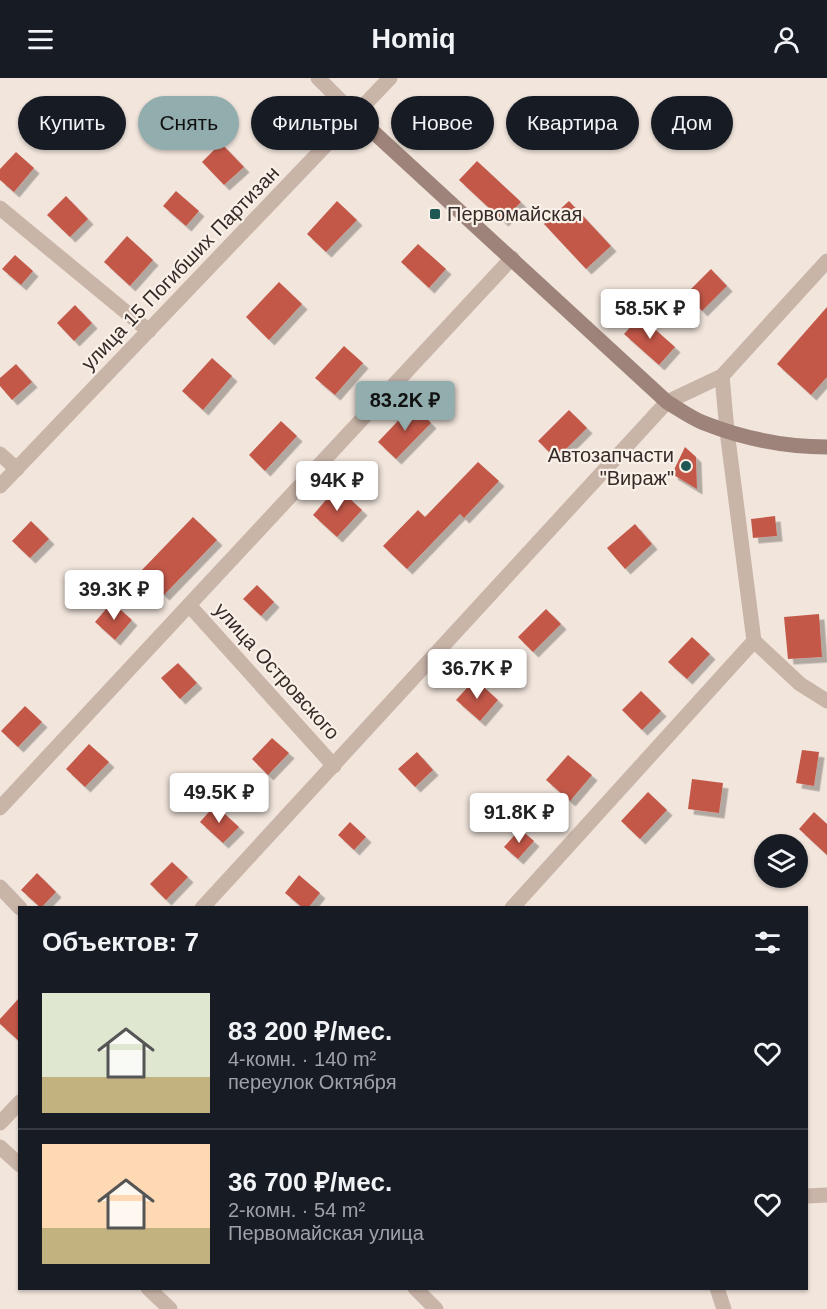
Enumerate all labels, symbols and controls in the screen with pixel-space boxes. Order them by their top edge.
icon: menu [24,23,57,56]
icon: person [770,23,803,56]
text: Homiq [372,24,456,54]
chip: Купить [18,96,126,150]
chip: Снять [138,96,239,150]
chip: Фильтры [251,96,379,150]
chip: Новое [391,96,494,150]
chip: Квартира [506,96,639,150]
chip: Дом [651,96,733,150]
street label: улица 15 Погибших Партизан [77,162,283,374]
place label: Первомайская [447,203,582,225]
marker: Первомайская [428,207,442,221]
pin: 58.5K ₽ [595,289,705,340]
text: 58.5K ₽ [615,297,685,319]
pin: 83.2K ₽ [350,381,460,432]
text: 83.2K ₽ [370,389,440,411]
place label: Автозапчасти "Вираж" [548,444,674,489]
marker: Автозапчасти "Вираж" [679,459,693,473]
pin: 94K ₽ [295,461,379,512]
text: 94K ₽ [310,469,364,491]
pin: 39.3K ₽ [59,570,169,621]
text: 39.3K ₽ [79,578,149,600]
street label: улица Островского [210,598,344,744]
pin: 36.7K ₽ [422,649,532,700]
text: 36.7K ₽ [442,657,512,679]
pin: 49.5K ₽ [164,773,274,824]
text: 49.5K ₽ [184,781,254,803]
pin: 91.8K ₽ [464,793,574,844]
text: 91.8K ₽ [484,801,554,823]
map controls [754,834,808,888]
button: layers [754,834,808,888]
icon: filters [751,926,784,959]
text: Объектов: 7 [42,927,199,957]
text: 83 200 ₽/мес. [228,1016,392,1046]
icon: home [90,1017,162,1089]
icon: heart [751,1037,784,1070]
text: 4-комн. · 140 m² [228,1048,376,1070]
text: переулок Октября [228,1071,397,1093]
text: 36 700 ₽/мес. [228,1167,392,1197]
icon: home [90,1168,162,1240]
icon: heart [751,1188,784,1221]
text: 2-комн. · 54 m² [228,1199,365,1221]
text: Первомайская улица [228,1222,424,1244]

